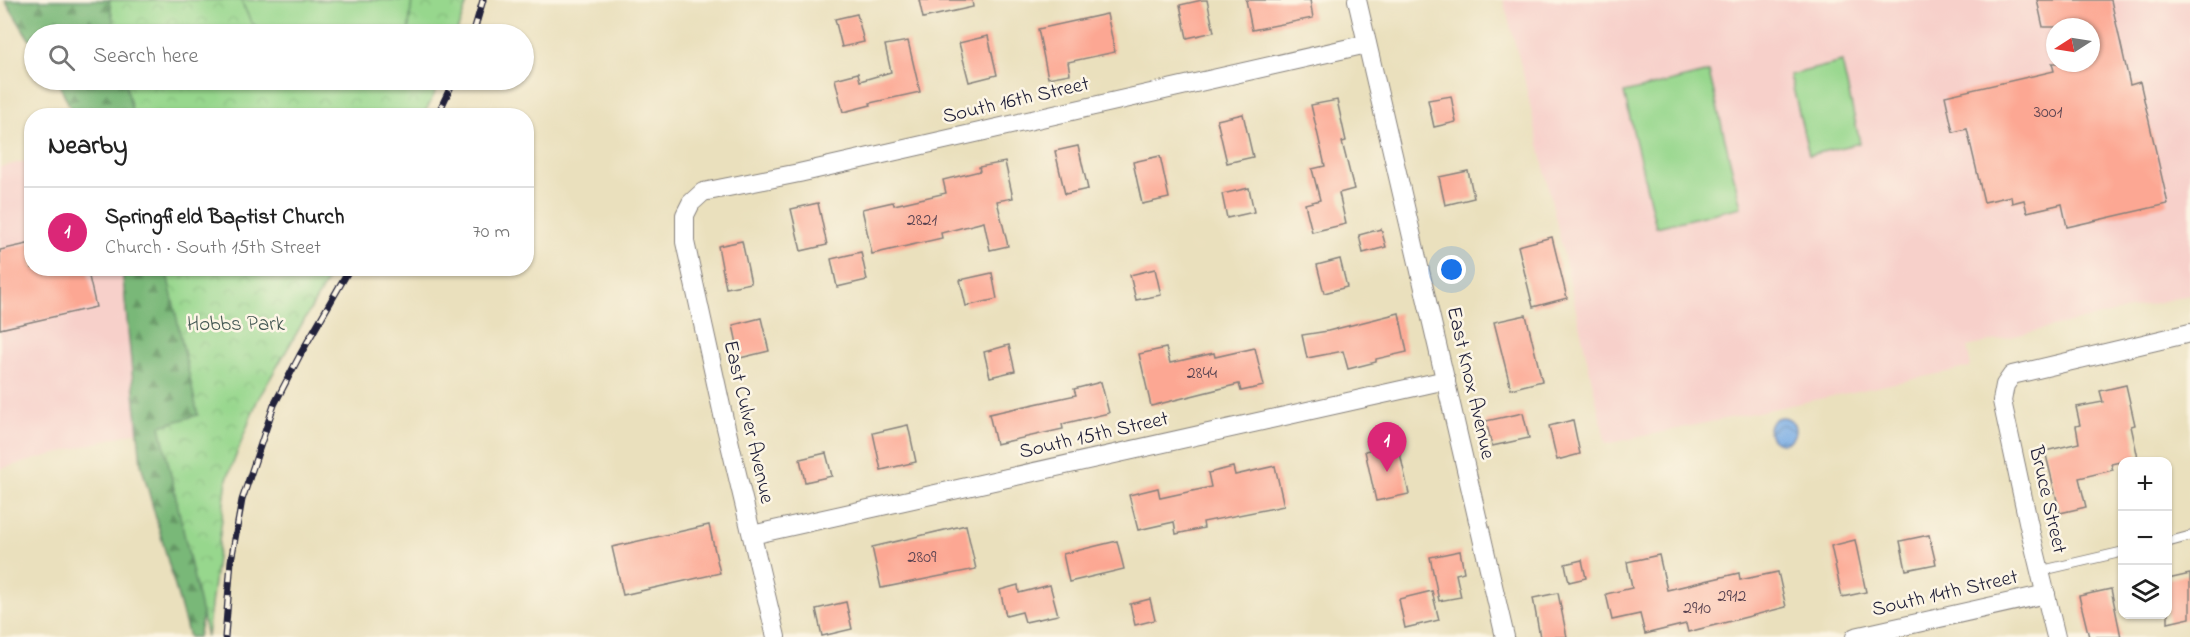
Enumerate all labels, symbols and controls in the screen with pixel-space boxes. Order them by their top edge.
north arrow [2046,18,2100,72]
search box [24,24,534,90]
icon: search [45,41,78,74]
text: Search here [93,41,198,73]
street label: South 16th Street [940,70,1092,132]
house number: 3001 [2034,100,2063,126]
text: Nearby [48,128,127,166]
text: Springfield Baptist Church [105,202,344,234]
house number: 2821 [907,208,937,234]
text: 1 [64,218,71,247]
text: 70 m [473,218,510,247]
text: Church · South 15th Street [105,234,321,263]
your location [1437,255,1466,284]
street label: East Knox Avenue [1438,304,1502,463]
park label: Hobbs Park [187,310,286,340]
street label: East Culver Avenue [715,337,782,507]
house number: 2844 [1187,361,1218,387]
street label: South 15th Street [1016,404,1172,468]
pin: 1 [1368,422,1406,472]
street label: Bruce Street [2020,442,2074,557]
map controls [2118,457,2172,619]
button: + [2118,457,2172,511]
button: − [2118,511,2172,565]
house number: 2809 [908,545,937,571]
street label: South 14th Street [1869,563,2021,625]
button: layers [2118,565,2172,619]
house number: 2912 [1717,584,1747,610]
house number: 2910 [1683,596,1711,622]

